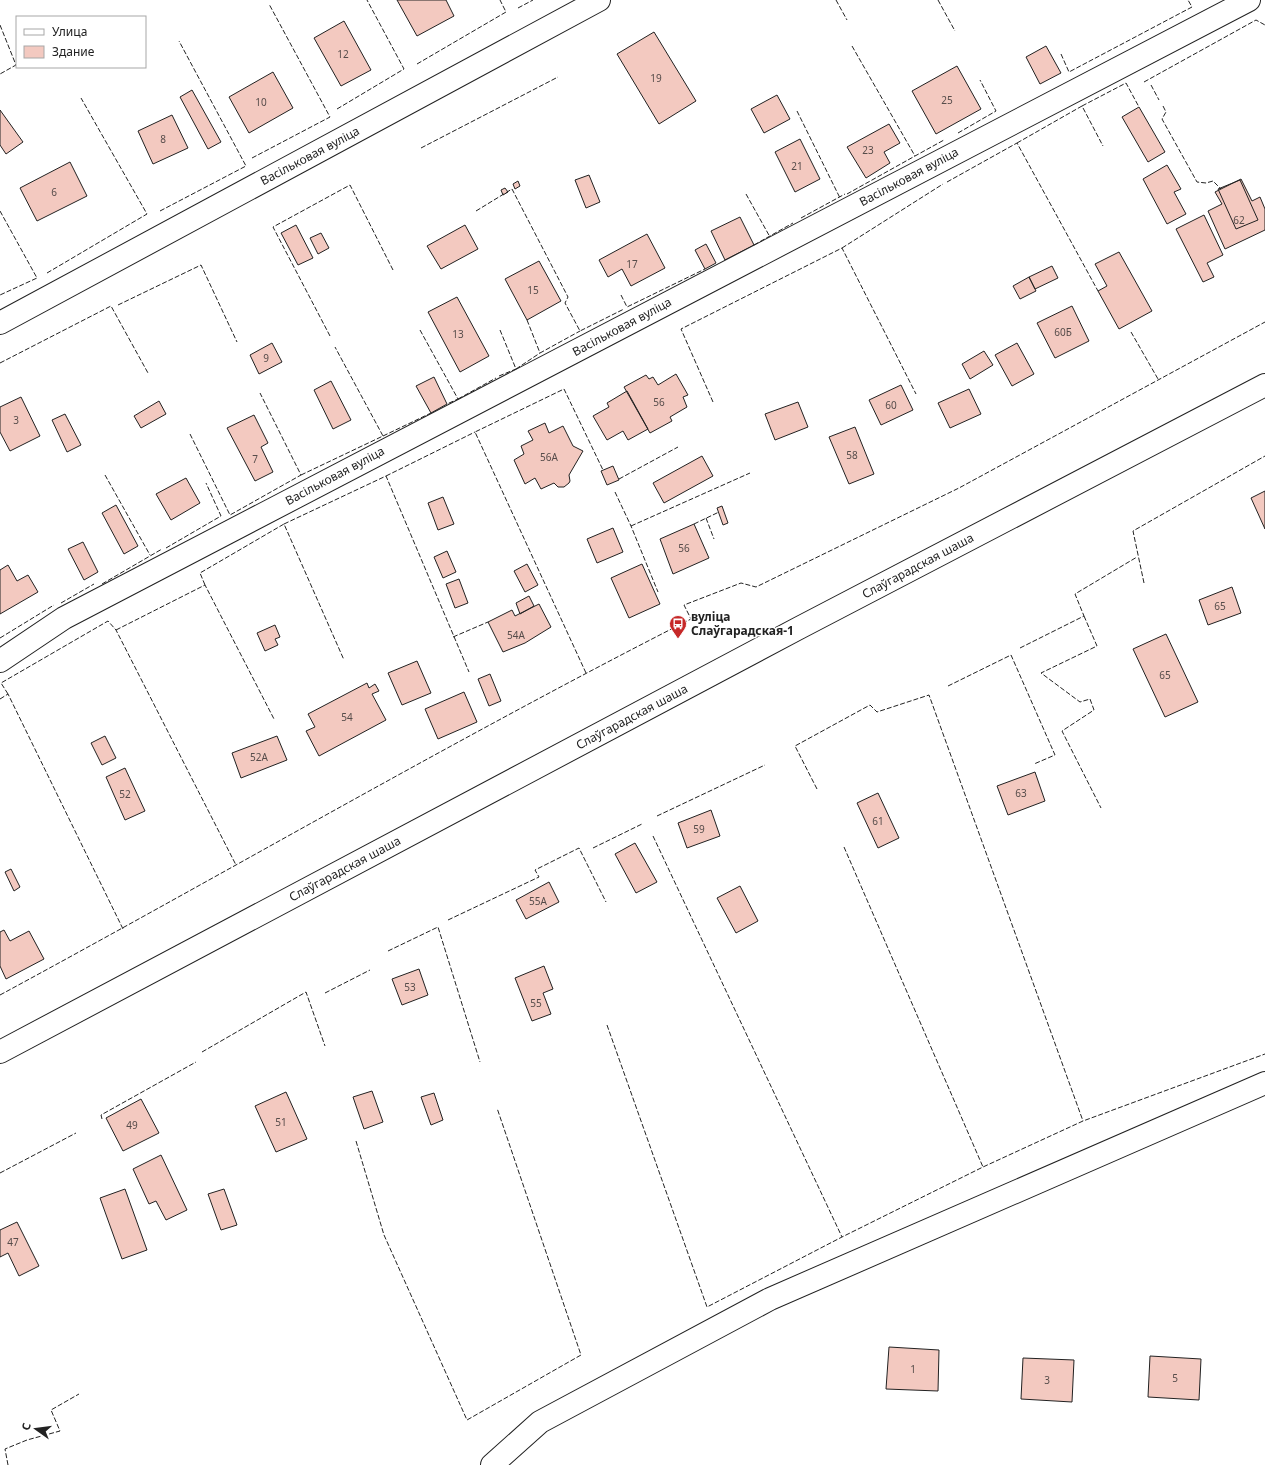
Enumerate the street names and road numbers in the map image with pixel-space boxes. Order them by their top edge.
street label: Васільковая вуліца [257,122,362,189]
street label: Васільковая вуліца [856,143,961,210]
street label: Васільковая вуліца [569,293,674,360]
street label: Васільковая вуліца [282,442,387,509]
street label: Слаўгарадская шаша [859,529,977,602]
street label: Слаўгарадская шаша [573,680,691,753]
street label: Слаўгарадская шаша [286,832,404,905]

